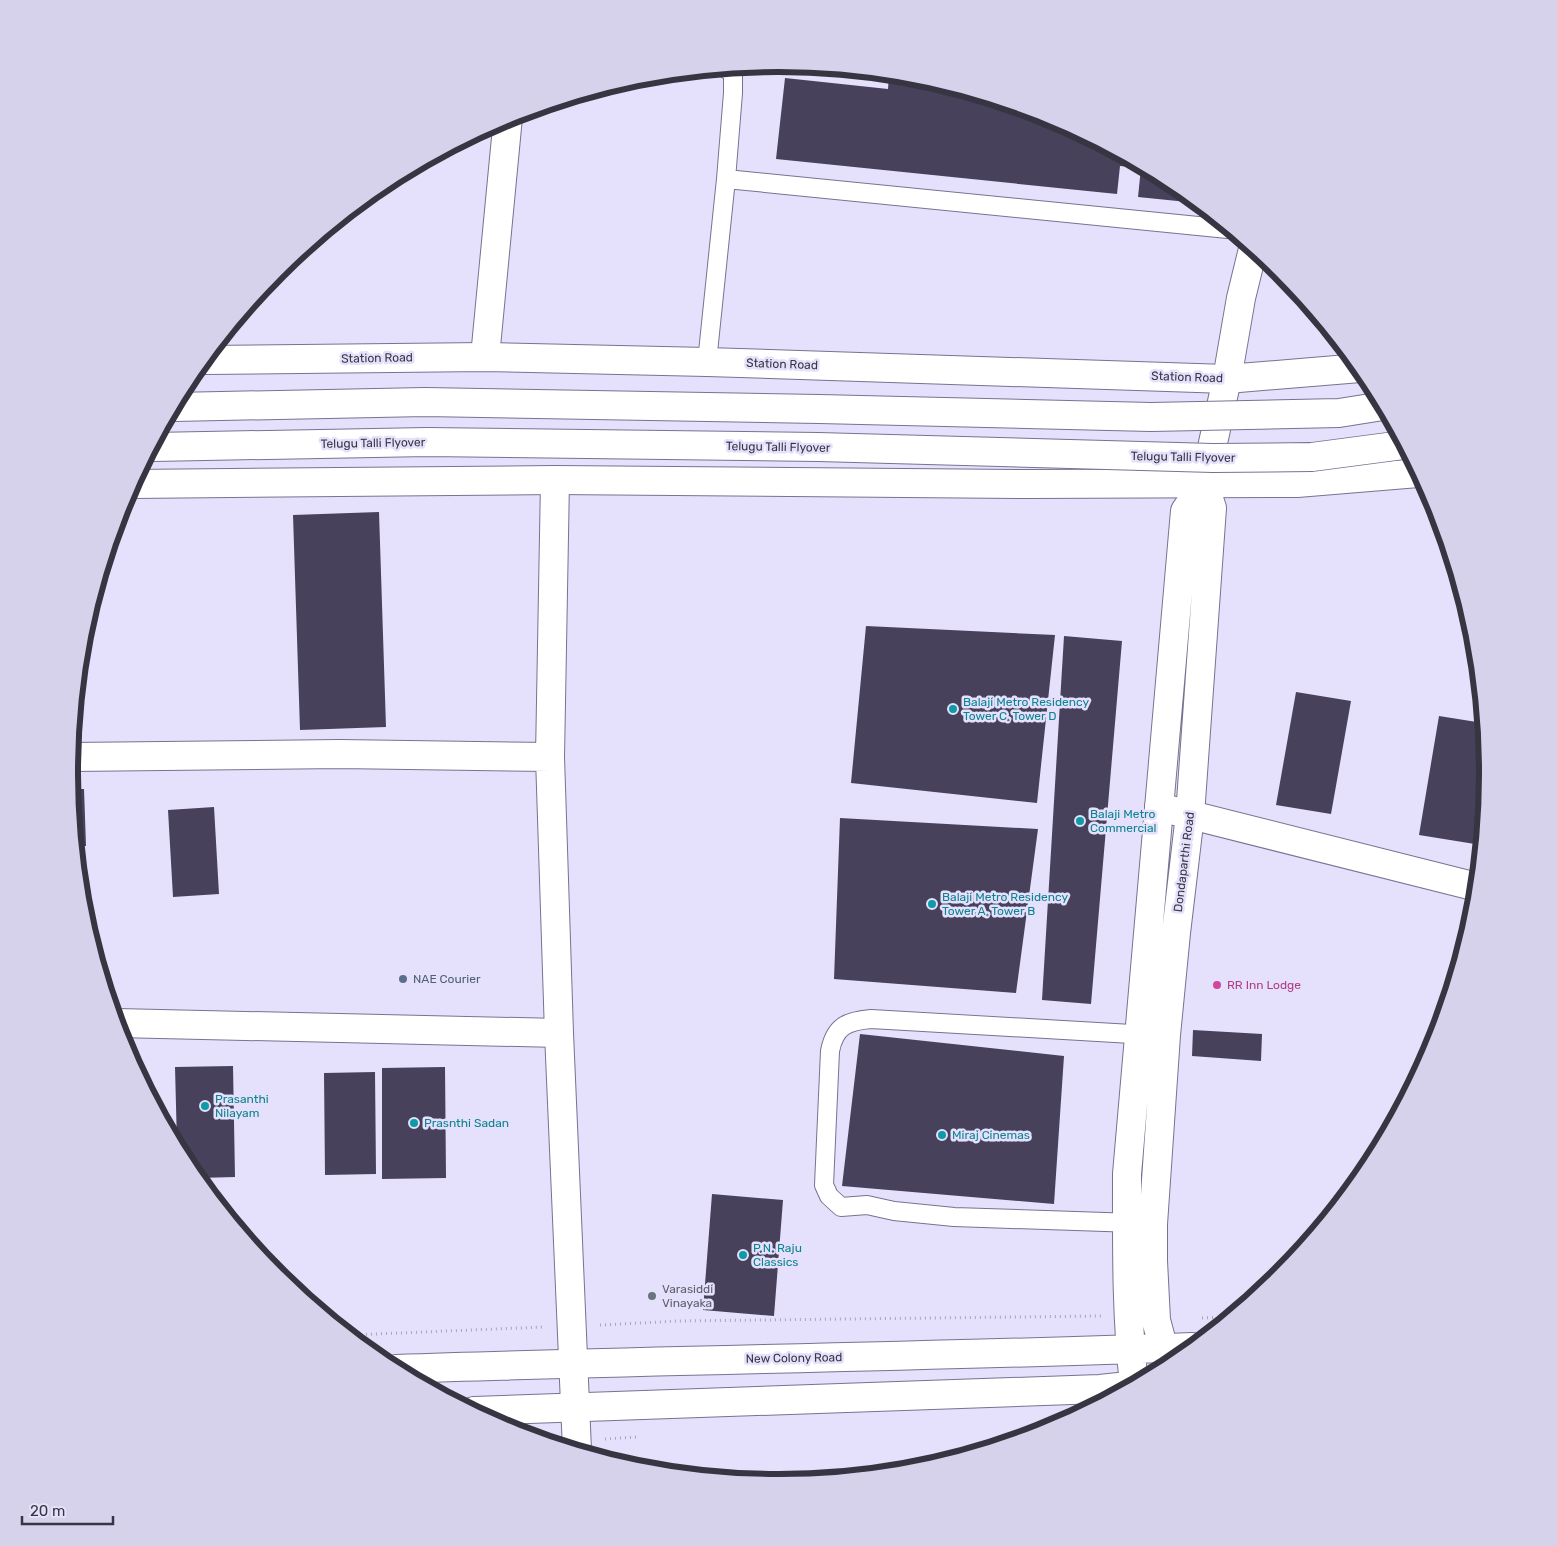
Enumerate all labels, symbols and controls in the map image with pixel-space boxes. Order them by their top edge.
street label: Station Road [341,350,413,366]
street label: Station Road [746,356,818,372]
street label: Station Road [1151,369,1223,385]
street label: Telugu Talli Flyover [321,435,426,451]
street label: Telugu Talli Flyover [726,439,831,455]
street label: Telugu Talli Flyover [1131,449,1236,465]
place label: Balaji Metro Residency Tower C, Tower D [963,695,1089,723]
marker: Balaji Metro Residency Tower C, Tower D [947,703,959,715]
place label: Balaji Metro Commercial [1090,807,1157,835]
street label: Dondaparthi Road [1171,811,1197,913]
marker: Balaji Metro Commercial [1074,815,1086,827]
place label: Balaji Metro Residency Tower A, Tower B [942,890,1068,918]
marker: Balaji Metro Residency Tower A, Tower B [926,898,938,910]
place label: NAE Courier [413,972,481,986]
marker: NAE Courier [397,973,409,985]
place label: RR Inn Lodge [1227,978,1301,992]
marker: RR Inn Lodge [1211,979,1223,991]
place label: Prasanthi Nilayam [215,1092,269,1120]
marker: Prasanthi Nilayam [199,1100,211,1112]
place label: Prasnthi Sadan [424,1116,509,1130]
marker: Prasnthi Sadan [408,1117,420,1129]
place label: Miraj Cinemas [952,1128,1030,1142]
marker: Miraj Cinemas [936,1129,948,1141]
place label: P.N. Raju Classics [753,1241,802,1269]
marker: P.N. Raju Classics [737,1249,749,1261]
place label: Varasiddi Vinayaka [662,1282,713,1310]
marker: Varasiddi Vinayaka [646,1290,658,1302]
street label: New Colony Road [746,1350,842,1366]
scale bar [22,1494,114,1526]
text: 20 m [30,1502,65,1520]

